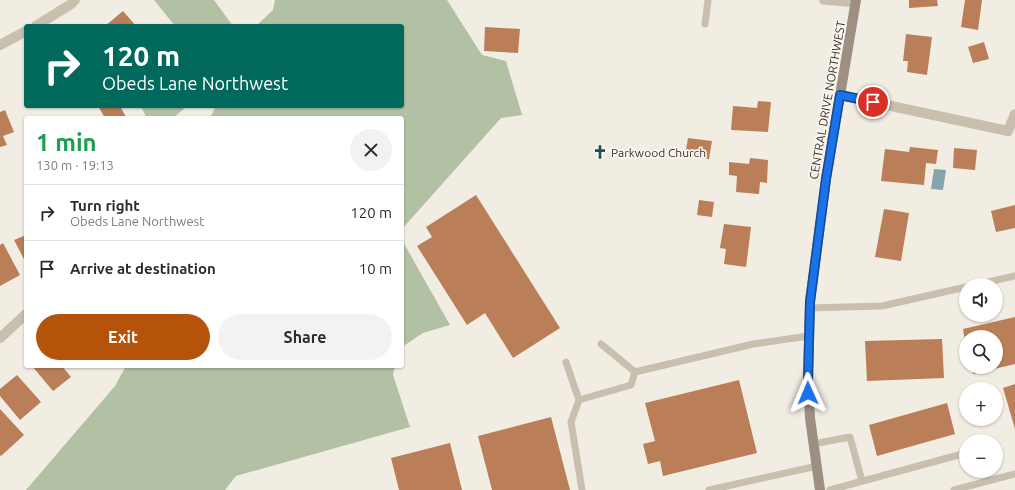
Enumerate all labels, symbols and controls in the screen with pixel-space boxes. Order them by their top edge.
street label: CENTRAL DRIVE NORTHWEST [807,19,847,180]
icon: right [36,40,88,92]
text: 120 m [102,40,180,71]
text: Obeds Lane Northwest [102,73,288,93]
pin [856,85,890,119]
icon: arrive [862,91,884,113]
text: 1 min [36,129,97,156]
button: close [350,129,392,171]
church icon: Parkwood Church [592,144,608,160]
place label: Parkwood Church [611,146,706,159]
text: 130 m · 19:13 [36,158,114,172]
text: Turn right [70,197,140,214]
icon: right [36,202,58,224]
text: 120 m [350,204,392,221]
text: Obeds Lane Northwest [70,214,204,228]
icon: arrive [36,258,58,280]
text: Arrive at destination [70,260,216,277]
text: 10 m [359,260,392,277]
map controls [959,278,1003,478]
button: sound [959,278,1003,322]
button: Exit [36,314,210,360]
button: Share [218,314,392,360]
button: search [959,330,1003,374]
position arrow [787,372,829,414]
button: + [959,382,1003,426]
button: − [959,434,1003,478]

